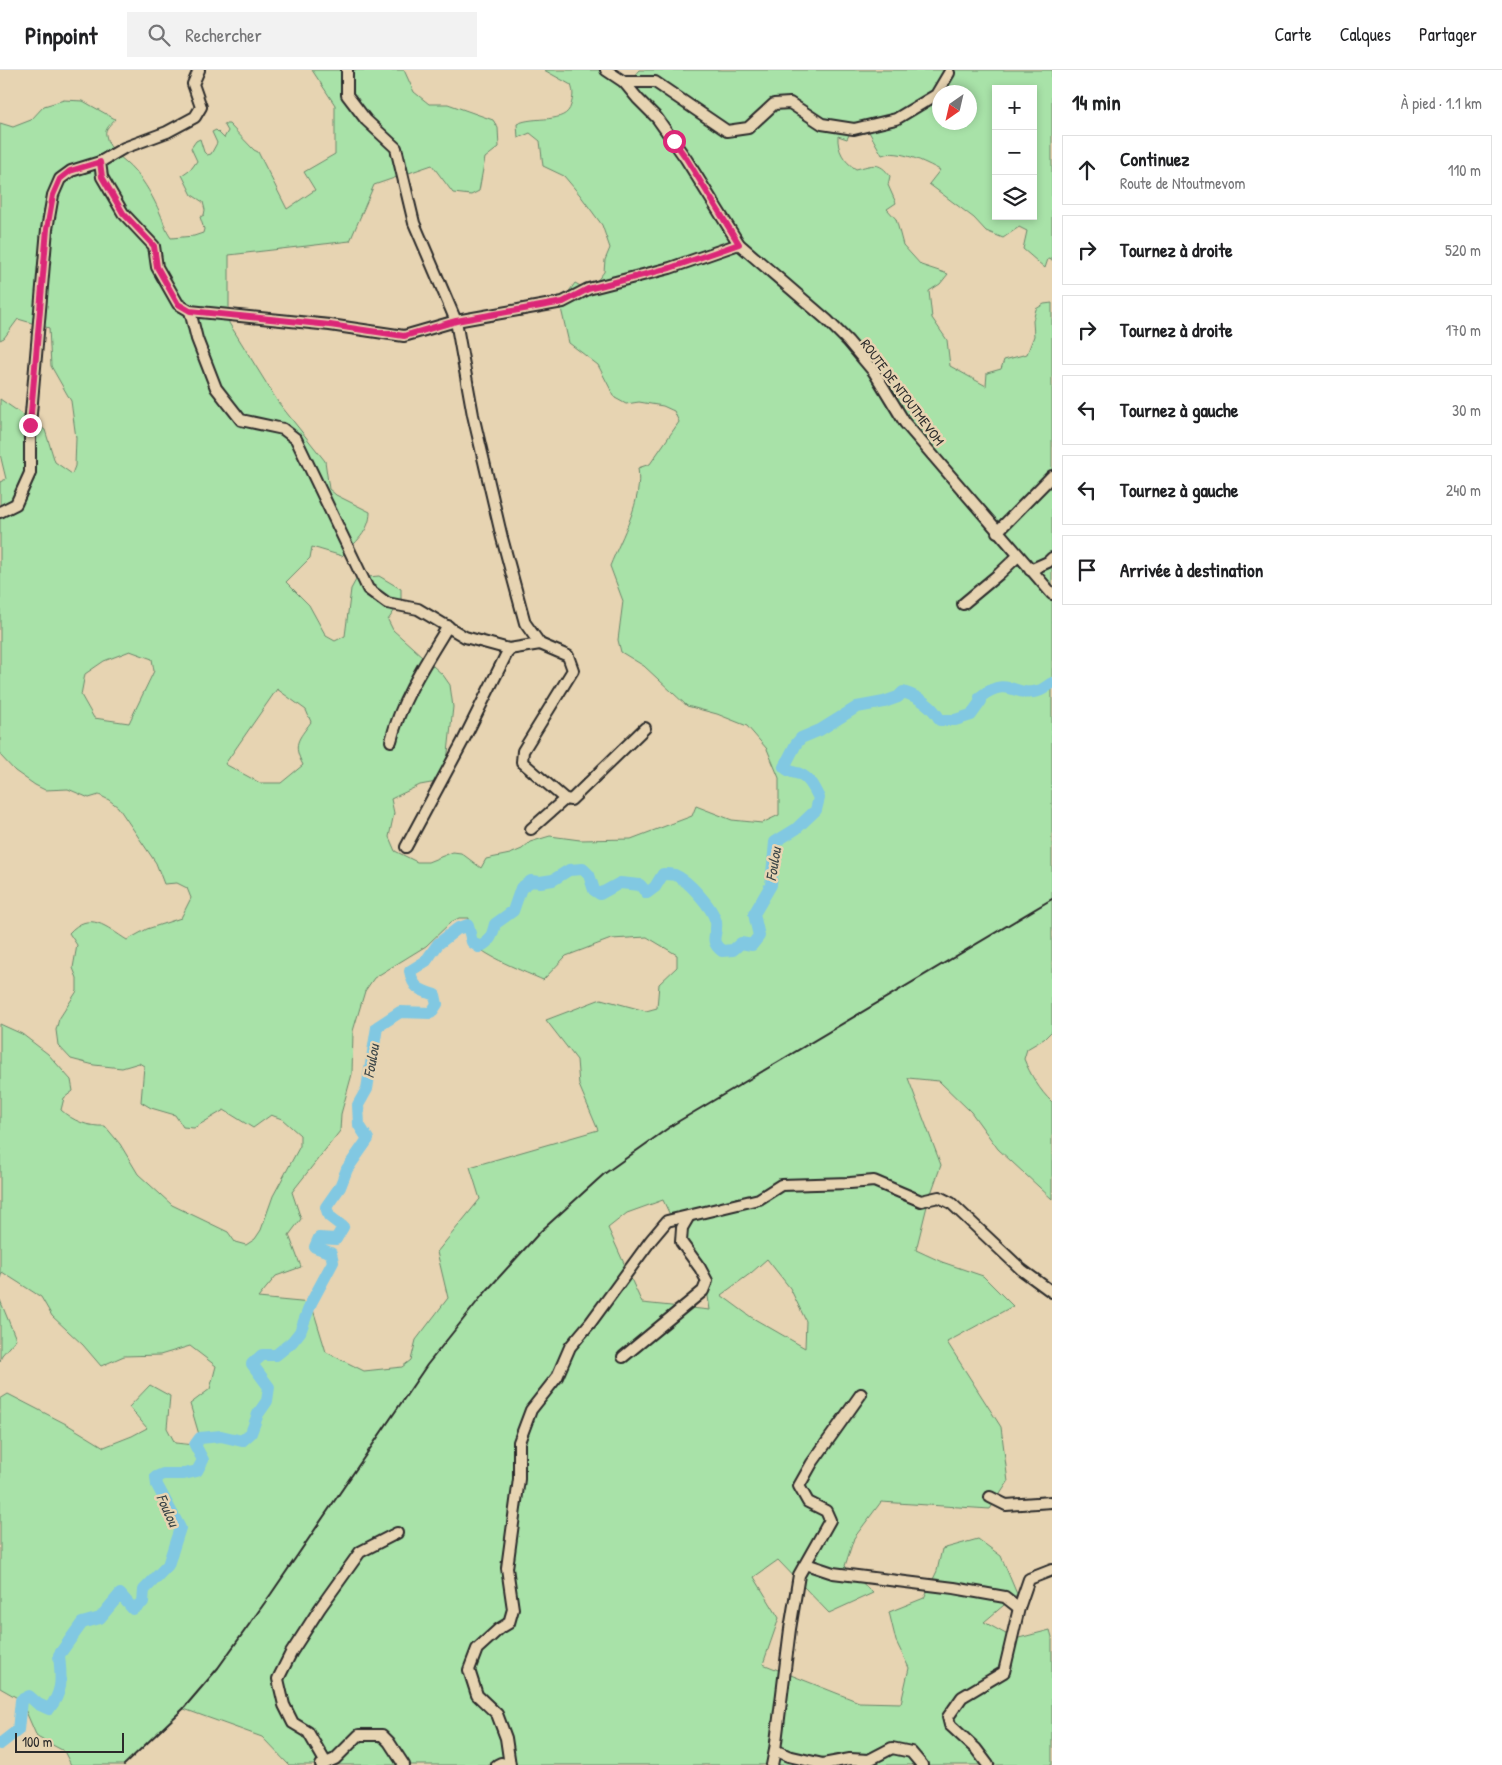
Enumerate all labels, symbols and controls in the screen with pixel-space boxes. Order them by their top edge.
search box [127,12,477,57]
text: Pinpoint [25,19,97,51]
icon: search [145,21,173,49]
text: Rechercher [185,22,262,48]
text: Carte [1274,22,1312,47]
text: Calques [1340,22,1391,47]
text: Partager [1419,22,1477,47]
north arrow [932,85,977,130]
map controls [992,85,1037,220]
button: + [992,85,1037,130]
text: 14 min [1072,88,1121,117]
text: À pied · 1.1 km [1401,92,1482,114]
route start [663,130,686,153]
button: − [992,130,1037,175]
text: Continuez [1120,146,1189,172]
icon: ahead [1073,156,1101,184]
text: 110 m [1448,159,1481,181]
text: Route de Ntoutmevom [1120,172,1245,194]
button: layers [992,175,1037,220]
icon: right [1073,236,1101,264]
text: Tournez à droite [1120,237,1233,263]
text: 520 m [1445,239,1481,261]
icon: right [1073,316,1101,344]
text: Tournez à droite [1120,317,1233,343]
text: 170 m [1446,319,1481,341]
street label: ROUTE DE NTOUTMEVOM [857,335,949,449]
icon: left [1073,396,1101,424]
text: Tournez à gauche [1120,397,1238,423]
text: 30 m [1452,399,1481,421]
route end [19,414,42,437]
icon: left [1073,476,1101,504]
text: Tournez à gauche [1120,477,1238,503]
text: 240 m [1446,479,1481,501]
icon: arrive [1073,556,1101,584]
text: Arrivée à destination [1120,557,1263,583]
water label: Foulou [760,845,786,882]
water label: Foulou [358,1042,384,1079]
water label: Foulou [151,1490,185,1531]
scale bar [15,1730,124,1753]
text: 100 m [22,1732,52,1751]

